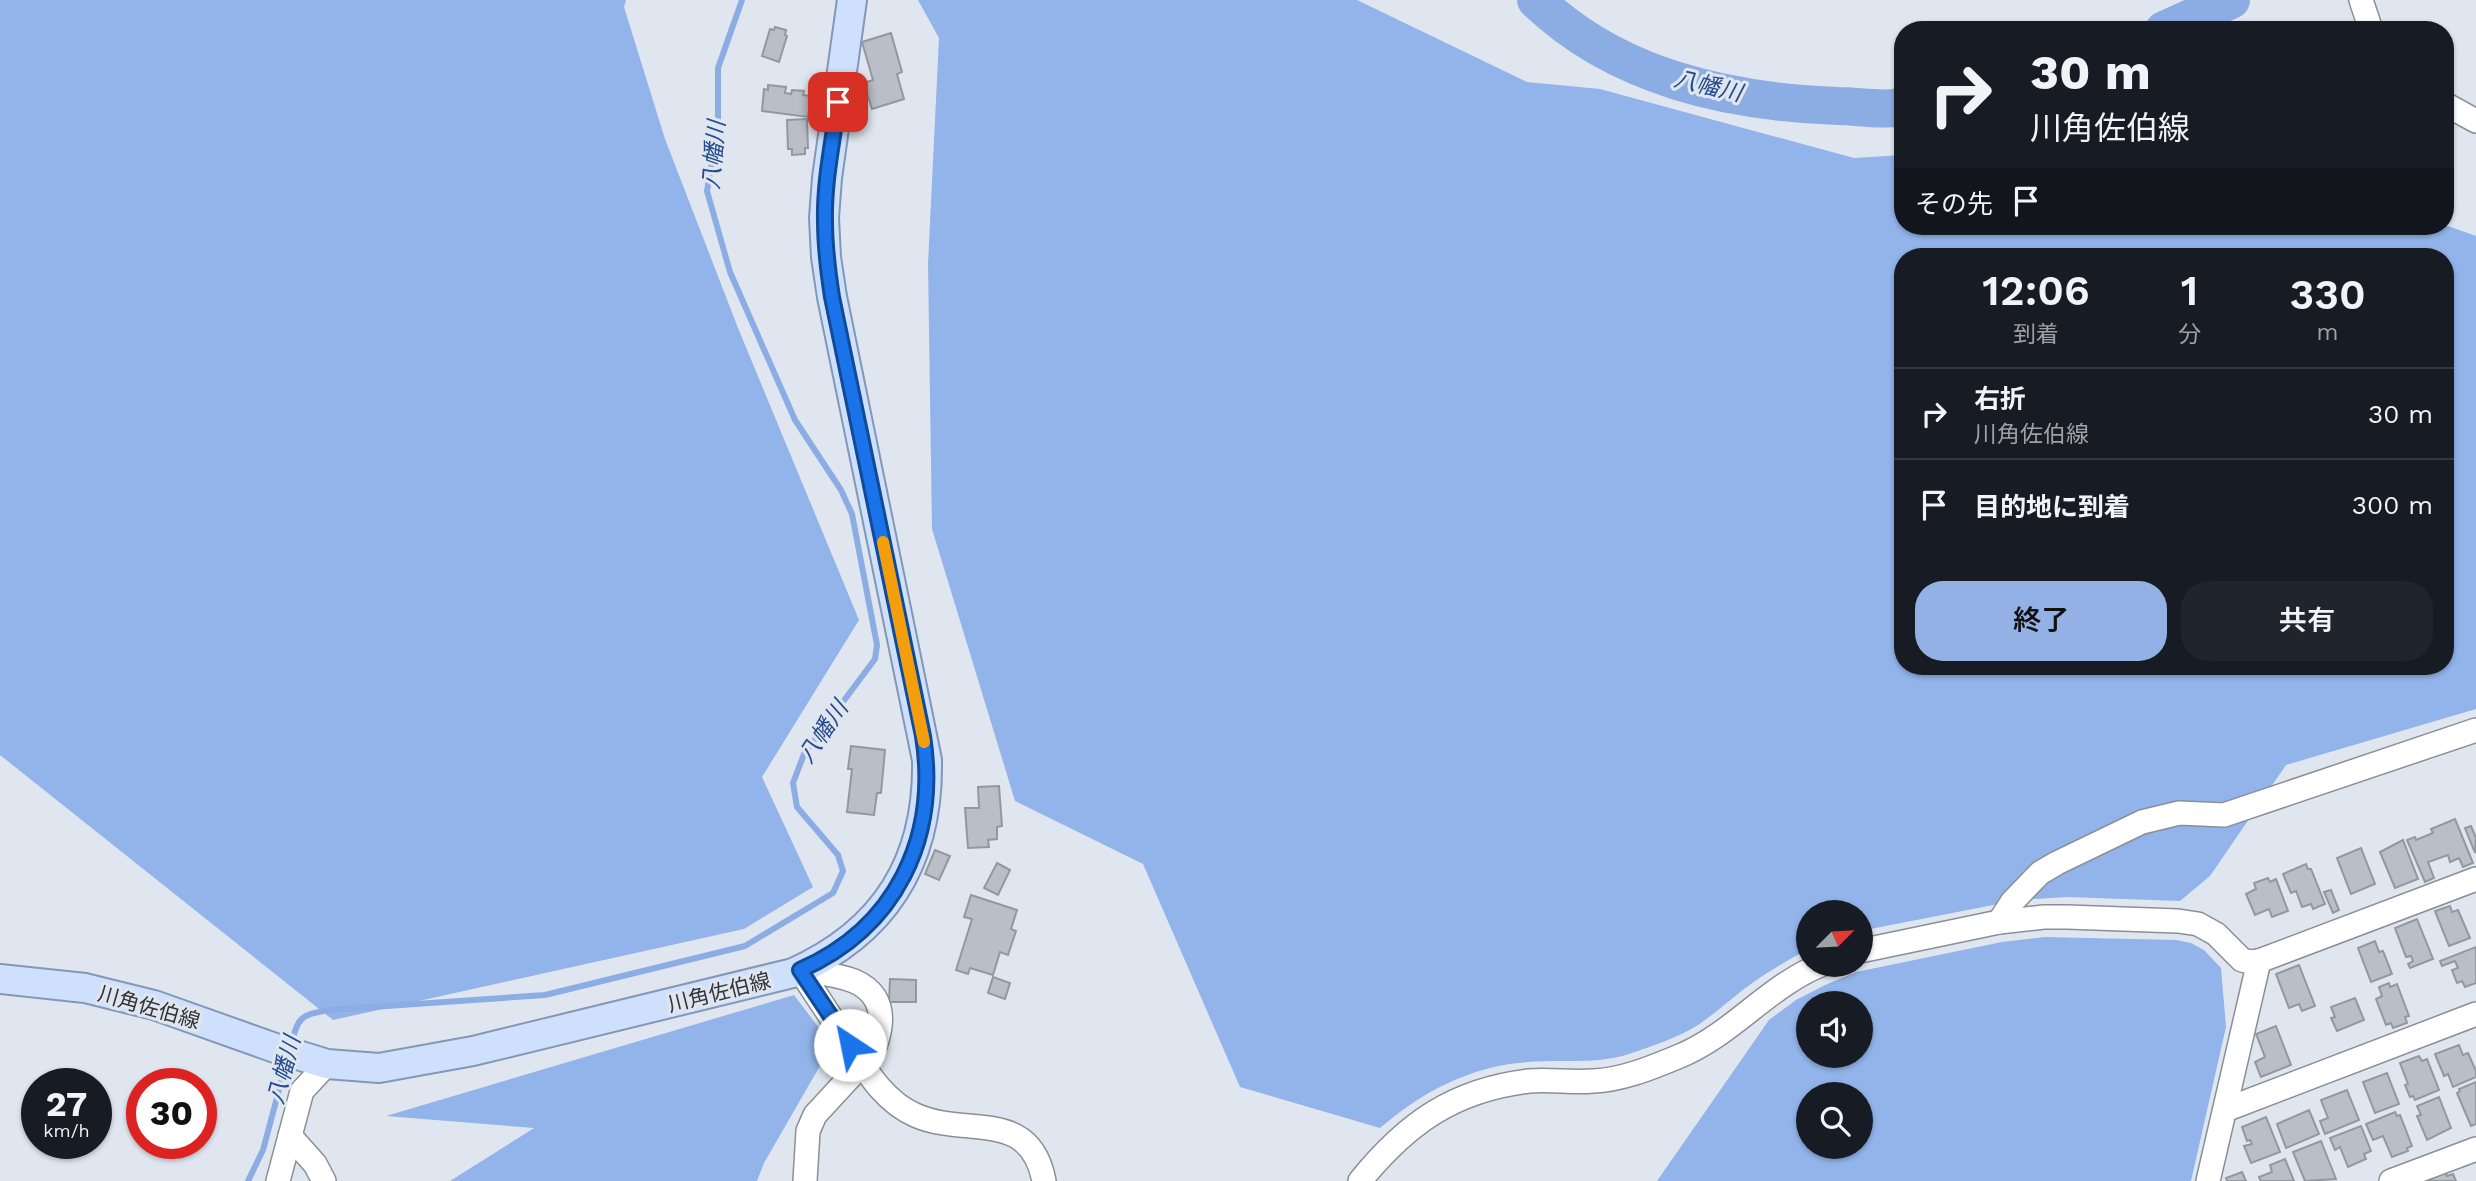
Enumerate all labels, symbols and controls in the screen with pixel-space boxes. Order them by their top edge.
text: 30 m [2030,43,2151,101]
icon: right [1915,49,2006,140]
water label: 八幡川 [1671,65,1748,108]
pin [808,72,868,132]
icon: arrive [819,83,857,121]
text: 川角佐伯線 [2030,109,2190,147]
water label: 八幡川 [698,116,731,191]
icon: arrive [2007,182,2045,220]
text: その先 [1915,189,1993,219]
text: 12:06 [1982,266,2090,315]
text: 1 [2181,266,2198,315]
text: 330 [2289,270,2366,319]
text: m [2317,319,2339,346]
text: 到着 [2013,321,2059,348]
text: 分 [2178,321,2201,348]
text: 右折 [1974,384,2026,414]
icon: right [1915,395,1953,433]
text: 30 m [2368,399,2433,429]
text: 川角佐伯線 [1974,421,2089,448]
icon: arrive [1915,486,1953,524]
text: 300 m [2352,490,2433,520]
text: 目的地に到着 [1974,492,2130,522]
button: 終了 [1915,581,2167,661]
button: 共有 [2181,581,2433,661]
water label: 八幡川 [793,693,855,768]
north arrow [1796,900,1872,976]
map controls [1796,900,1873,1159]
street label: 川角佐伯線 [665,967,773,1017]
street label: 川角佐伯線 [95,981,203,1033]
button: sound [1796,991,1873,1068]
position arrow [813,1008,887,1082]
water label: 八幡川 [262,1030,307,1107]
speed limit sign: 30 [126,1068,217,1159]
button: search [1796,1082,1873,1159]
text: 27 [46,1083,87,1125]
text: km/h [43,1120,90,1141]

